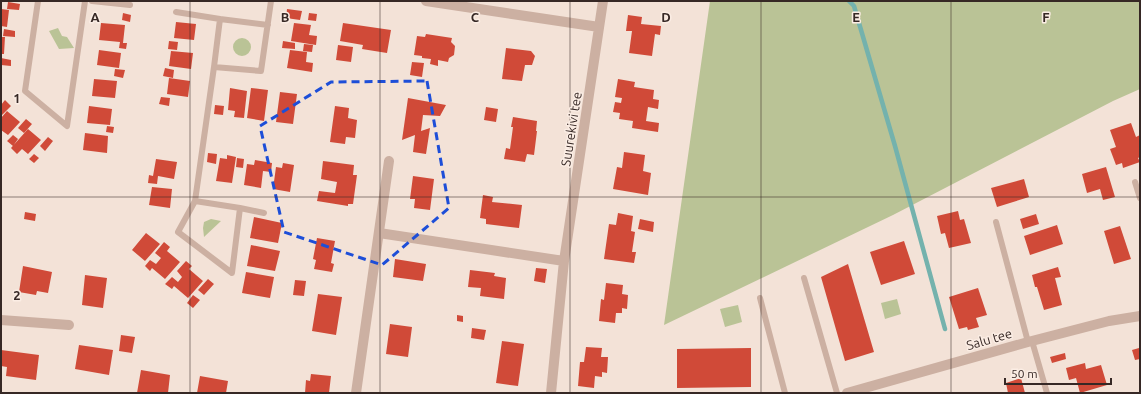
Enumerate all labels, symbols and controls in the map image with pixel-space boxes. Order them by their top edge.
text: A [90,10,100,24]
text: B [281,10,290,24]
text: C [471,10,480,24]
text: D [661,10,671,24]
text: E [852,10,860,24]
text: F [1042,10,1050,24]
text: 1 [13,91,21,105]
street label: Suurekivi tee [558,91,584,167]
text: 2 [13,288,21,302]
street label: Salu tee [965,326,1013,352]
scale bar [1005,360,1111,386]
text: 50 m [1011,367,1038,380]

